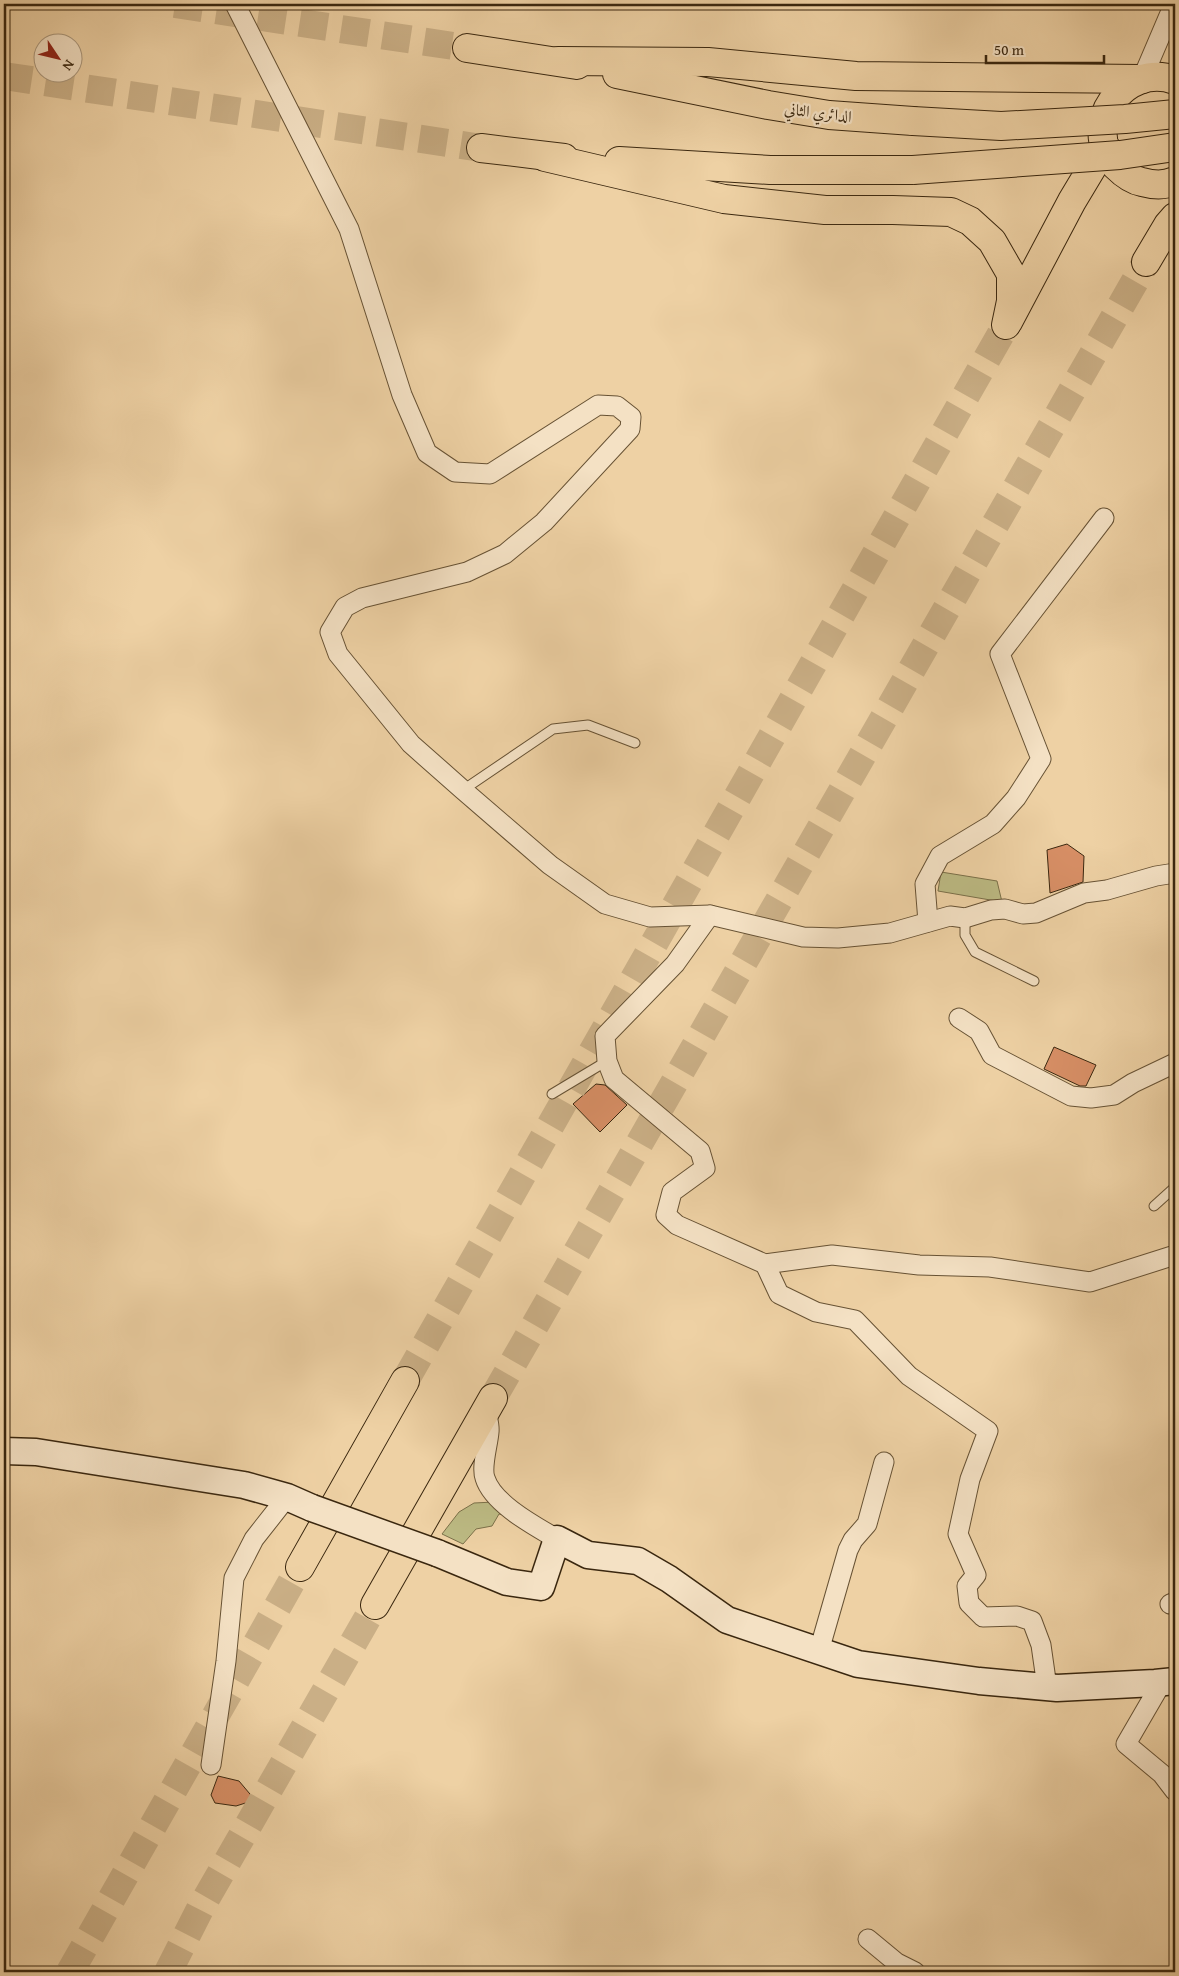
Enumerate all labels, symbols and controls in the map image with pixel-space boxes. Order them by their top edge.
north arrow [32,32,82,82]
scale bar [986,32,1104,64]
text: 50 m [994,39,1025,60]
text: N [57,56,80,76]
street label: الدائري الثاني [783,96,853,129]

